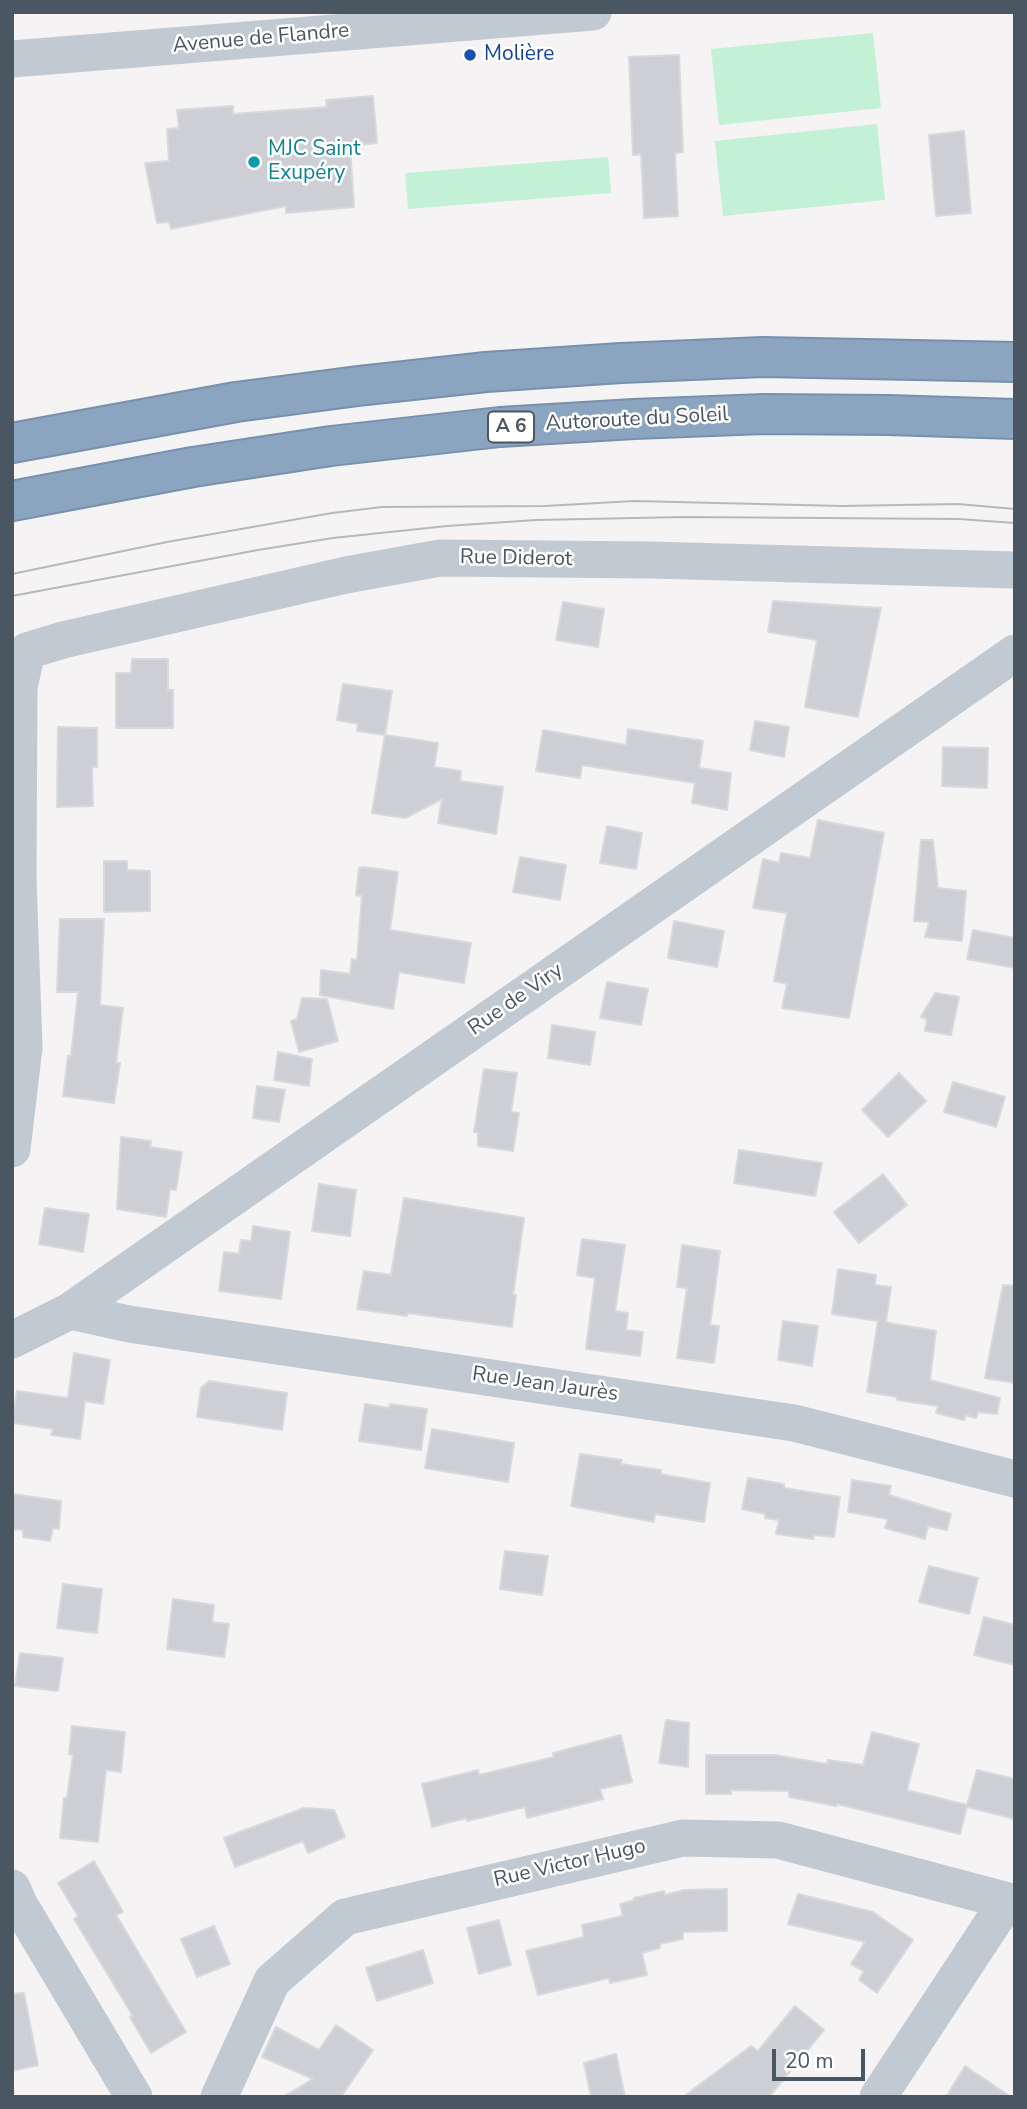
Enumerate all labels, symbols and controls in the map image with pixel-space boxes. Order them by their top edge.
street label: Avenue de Flandre [172,19,350,59]
place label: Molière [484,42,554,68]
marker: Molière [462,47,478,63]
place label: MJC Saint Exupéry [268,137,360,187]
marker: MJC Saint Exupéry [246,154,262,170]
street label: Autoroute du Soleil [545,403,729,437]
road number: A 6 [488,412,534,442]
street label: Rue Diderot [460,545,572,573]
street label: Rue de Viry [464,958,568,1042]
street label: Rue Jean Jaurès [470,1362,620,1408]
street label: Rue Victor Hugo [492,1834,648,1894]
scale bar [775,2036,868,2080]
text: 20 m [785,2047,834,2075]

